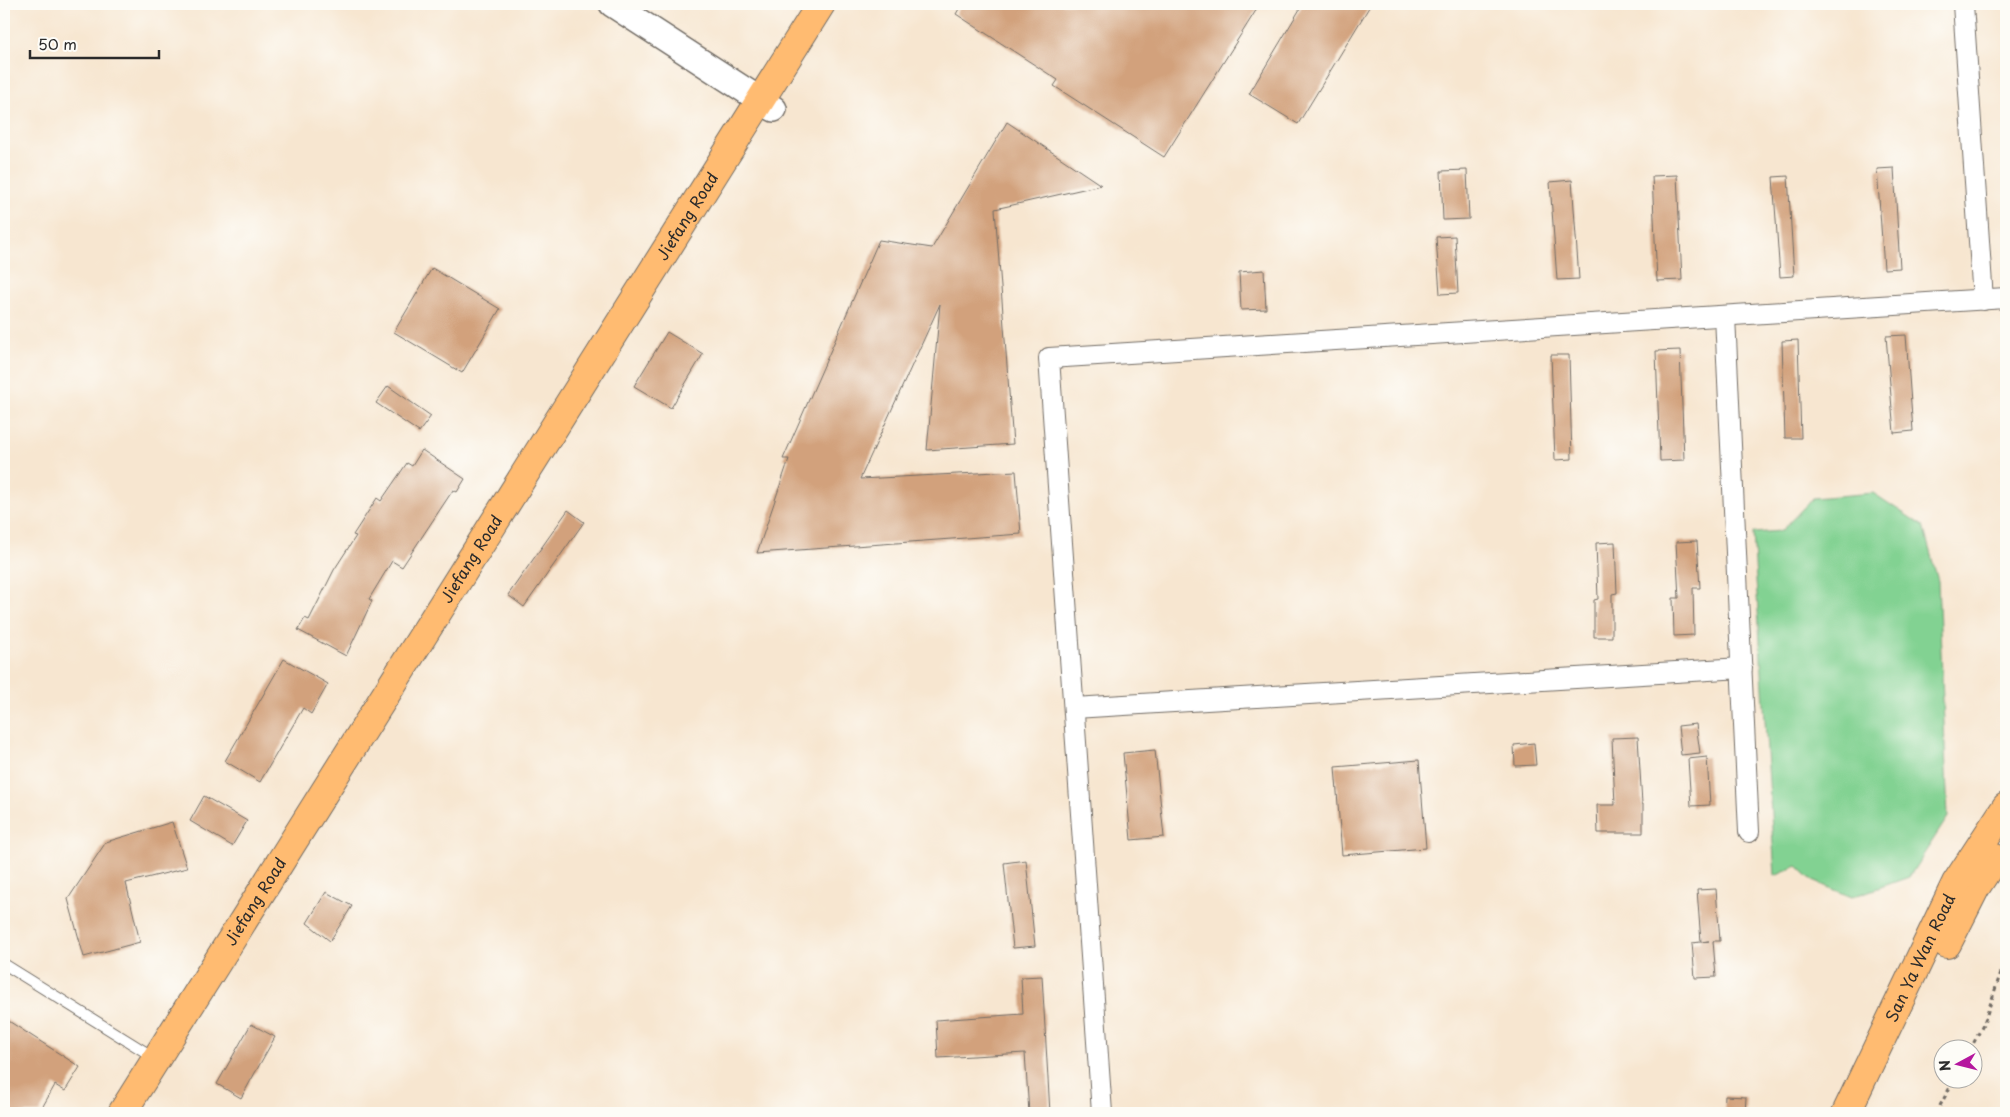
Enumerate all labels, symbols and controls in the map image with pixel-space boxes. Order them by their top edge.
scale bar [30,28,159,60]
text: 50 m [38,32,77,55]
street label: Jiefang Road [650,167,723,264]
street label: Jiefang Road [434,510,507,607]
street label: Jiefang Road [218,852,291,950]
street label: San Ya Wan Road [1878,889,1960,1026]
north arrow [1932,1040,1982,1090]
text: N [1934,1059,1956,1072]

